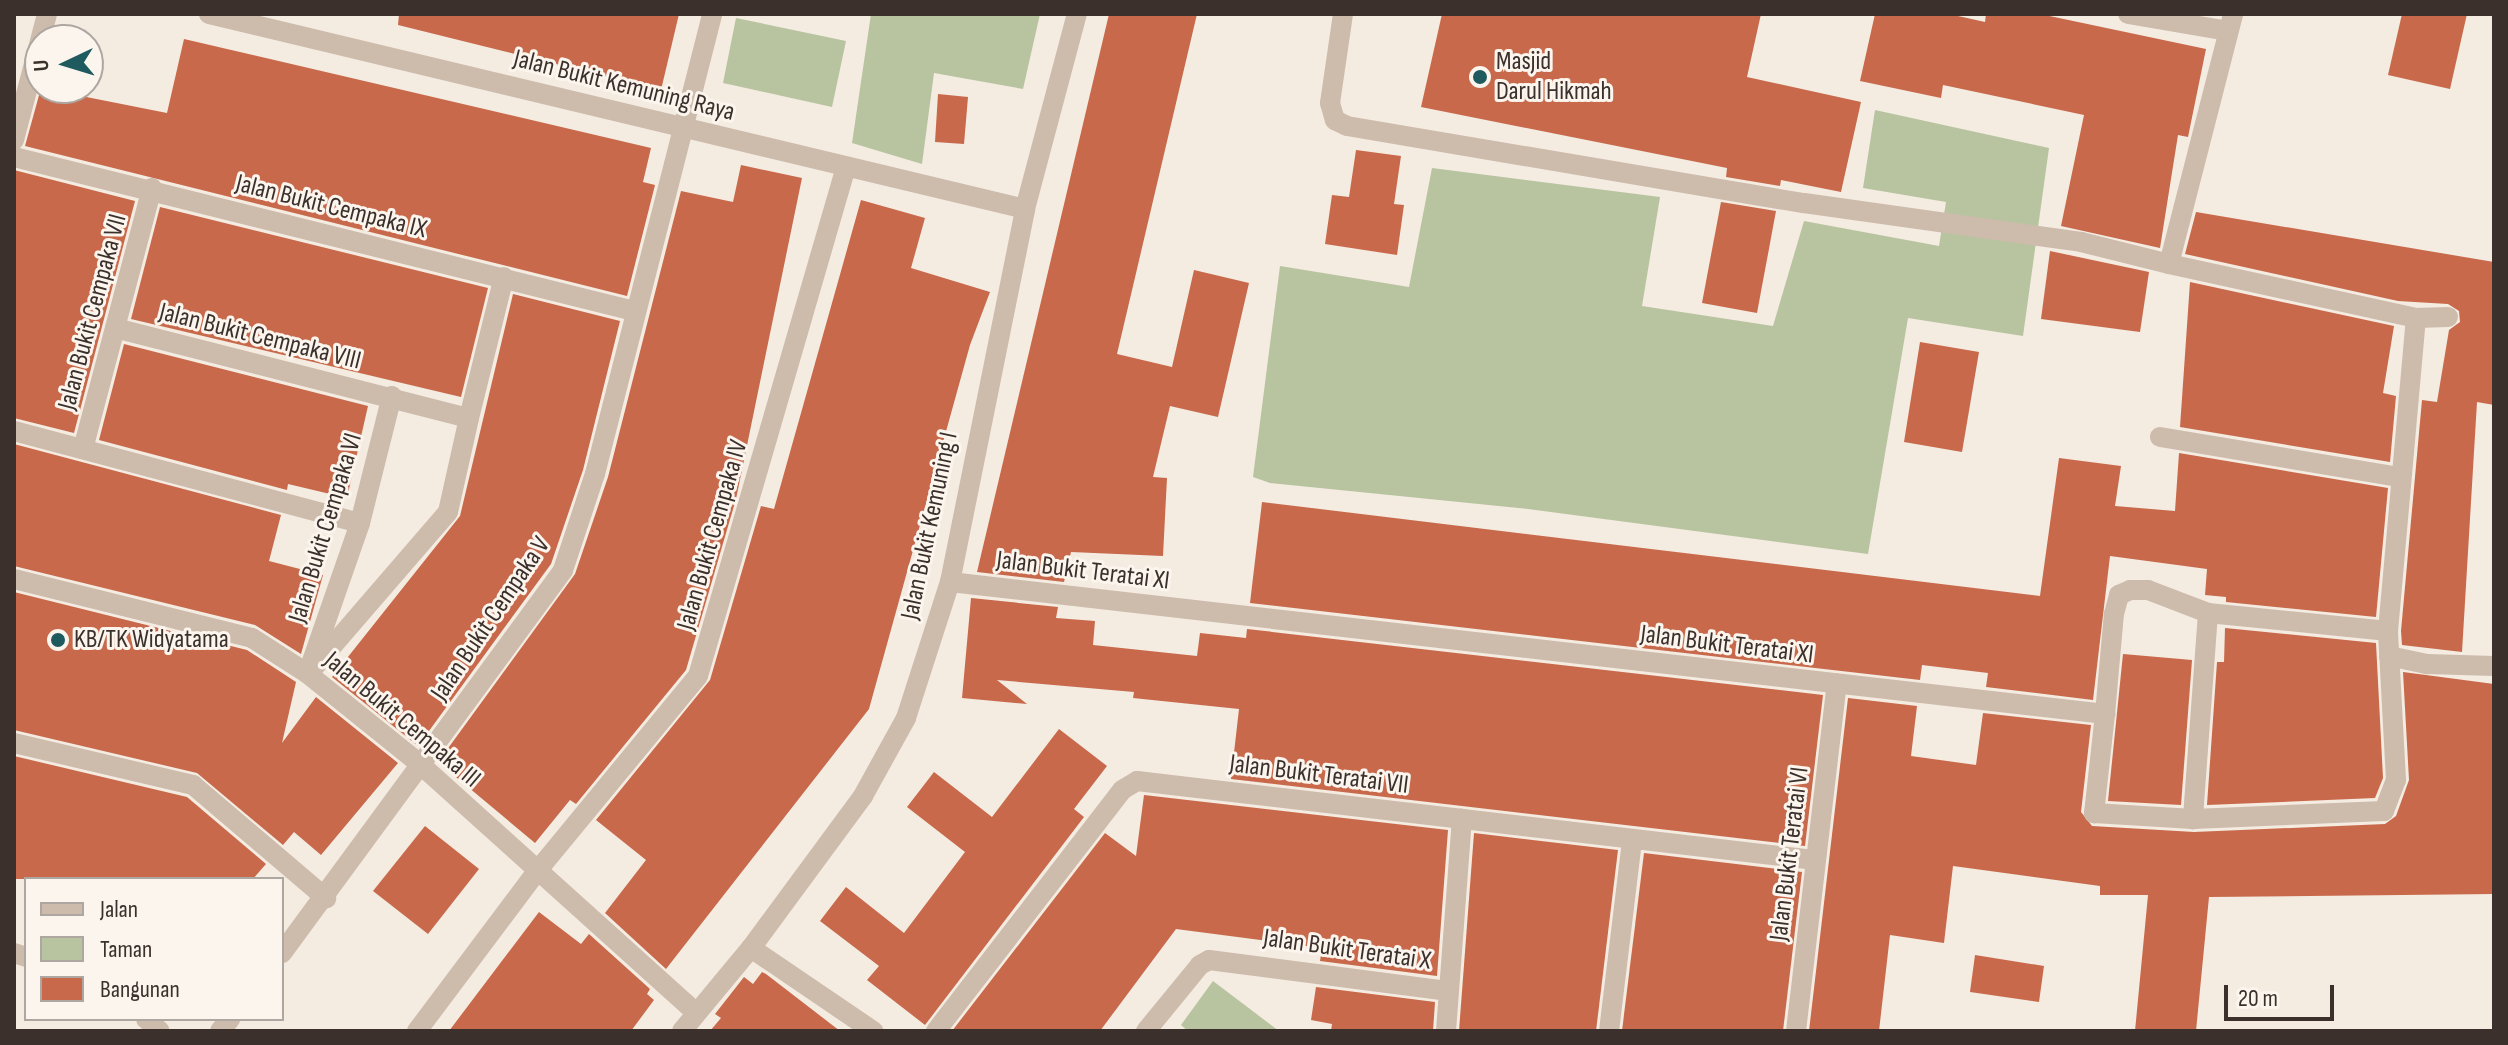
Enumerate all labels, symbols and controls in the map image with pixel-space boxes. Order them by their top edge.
north arrow [24,24,104,104]
street label: Jalan Bukit Kemuning Raya [510,43,738,129]
place label: Masjid Darul Hikmah [1496,46,1612,108]
text: U [28,59,55,72]
marker: Masjid Darul Hikmah [1471,68,1489,86]
street label: Jalan Bukit Cempaka IX [232,168,430,246]
street label: Jalan Bukit Cempaka VII [52,211,134,413]
street label: Jalan Bukit Cempaka VIII [156,297,364,377]
street label: Jalan Bukit Kemuning I [895,429,965,623]
street label: Jalan Bukit Cempaka VI [282,430,370,626]
street label: Jalan Bukit Cempaka IV [671,436,755,634]
street label: Jalan Bukit Cempaka V [425,531,557,707]
street label: Jalan Bukit Teratai XI [995,545,1171,597]
street label: Jalan Bukit Teratai XI [1639,619,1815,671]
place label: KB/TK Widyatama [74,624,229,656]
marker: KB/TK Widyatama [49,631,67,649]
street label: Jalan Bukit Cempaka III [317,645,487,795]
street label: Jalan Bukit Teratai VII [1228,749,1410,801]
street label: Jalan Bukit Teratai VI [1764,765,1816,943]
legend [24,877,284,1021]
text: Jalan [100,895,138,924]
street label: Jalan Bukit Teratai X [1261,923,1433,977]
text: Taman [100,935,152,964]
scale bar [2228,969,2338,1019]
text: Bangunan [100,975,180,1004]
text: 20 m [2238,984,2278,1013]

